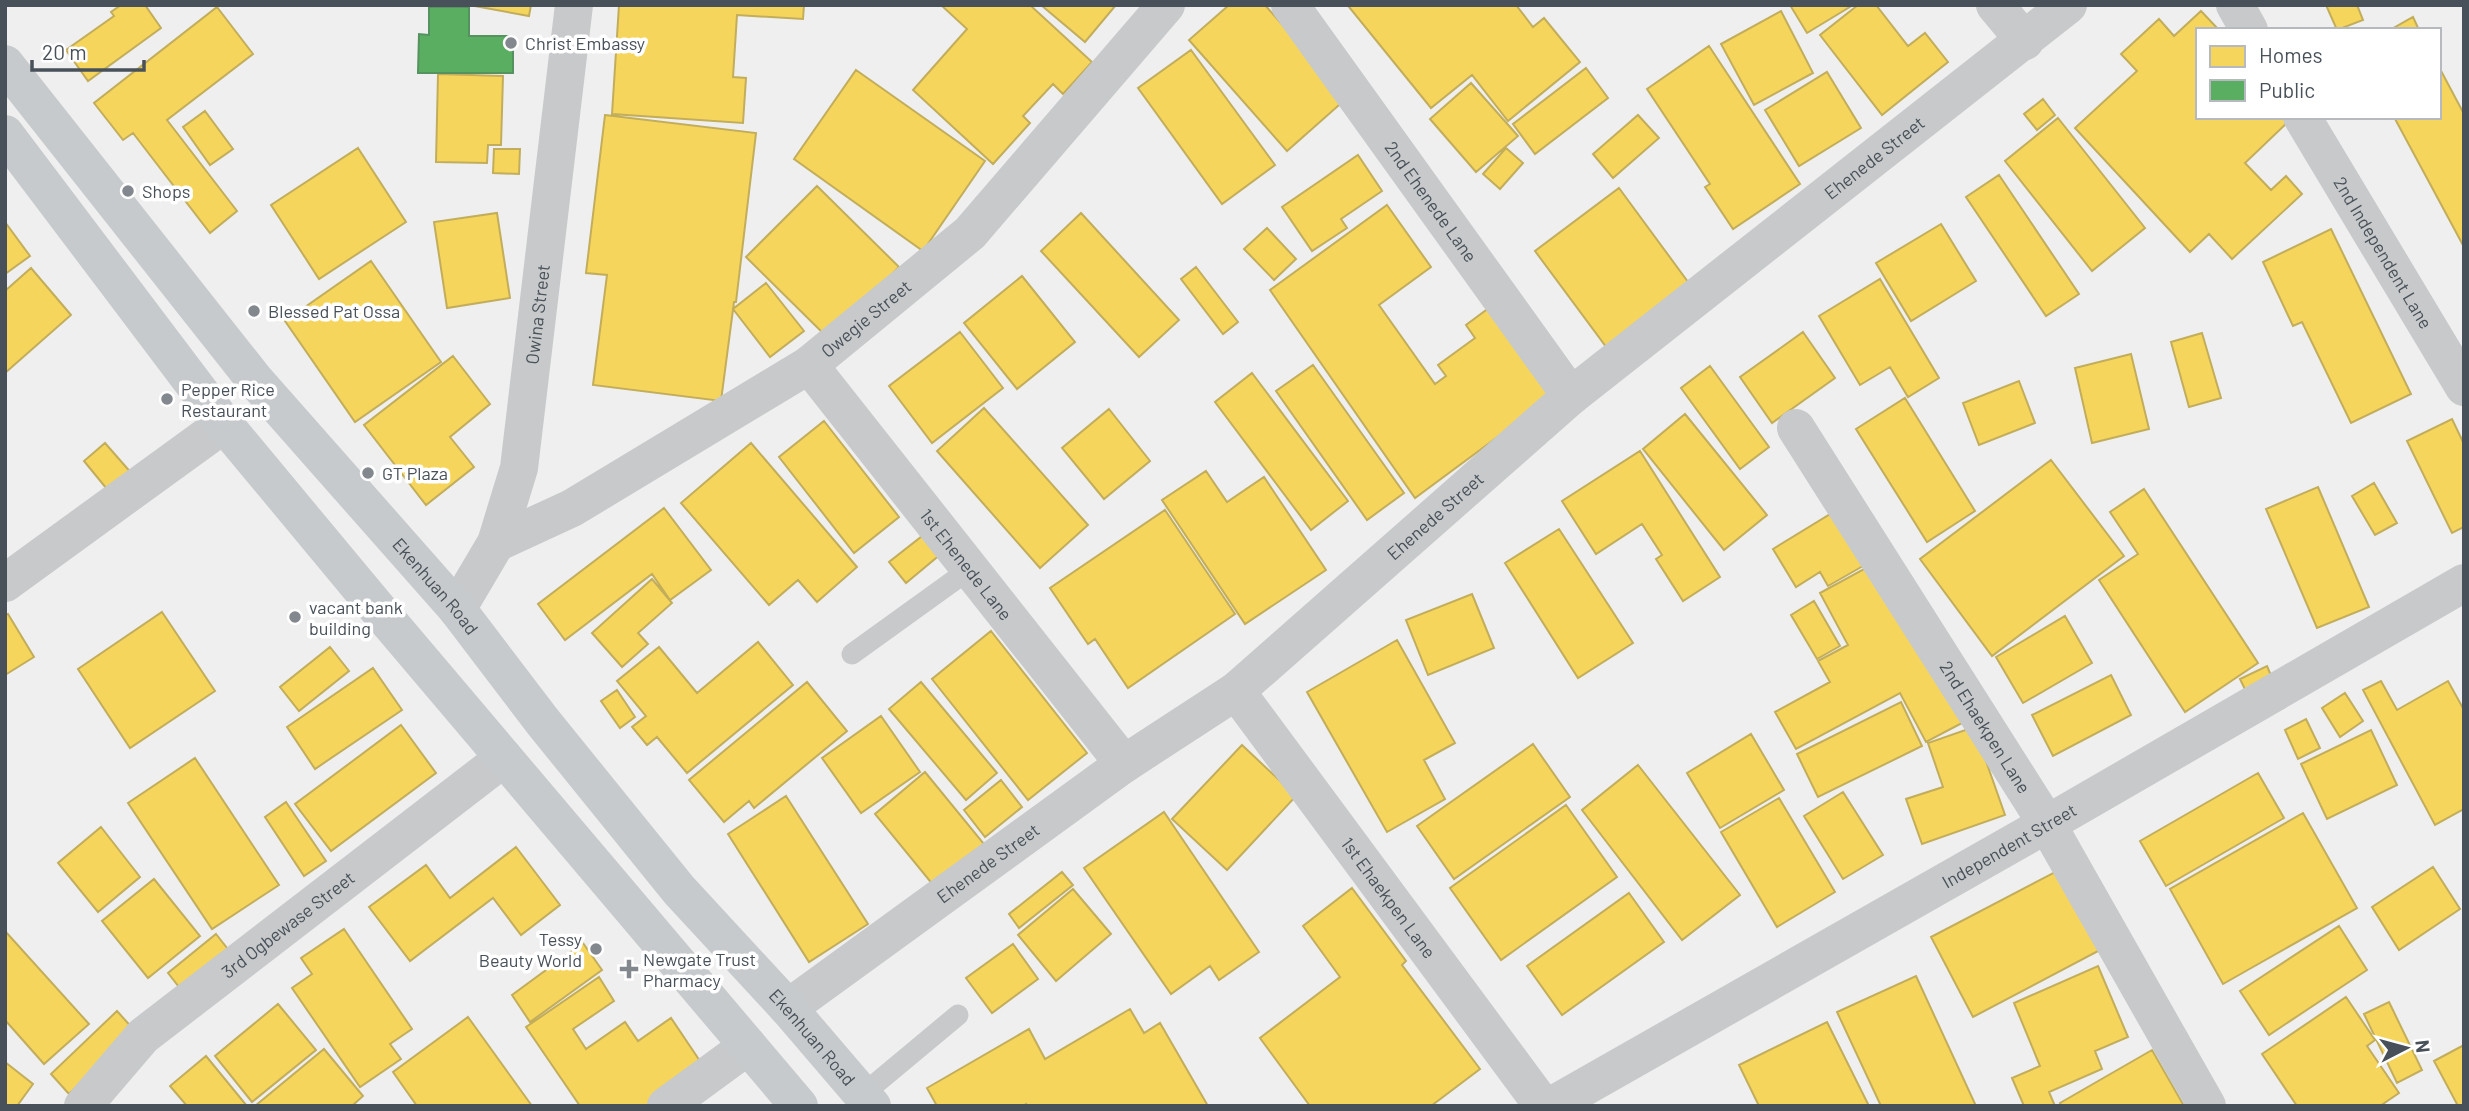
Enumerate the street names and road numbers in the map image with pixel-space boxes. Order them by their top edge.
street label: Ehenede Street [1820,111,1929,204]
street label: 2nd Ehenede Lane [1380,137,1482,266]
street label: 2nd Independent Lane [2329,173,2437,332]
street label: Owina Street [520,263,554,365]
street label: Owegie Street [816,275,915,362]
street label: Ehenede Street [1382,467,1488,564]
street label: 1st Ehenede Lane [916,504,1017,625]
street label: Ekenhuan Road [388,533,483,639]
street label: 2nd Ehaekpen Lane [1935,657,2036,797]
street label: Independent Street [1938,798,2080,892]
street label: Ehenede Street [932,818,1043,907]
street label: 1st Ehaekpen Lane [1337,833,1441,962]
street label: 3rd Ogbewase Street [217,866,359,983]
street label: Ekenhuan Road [765,984,860,1090]

